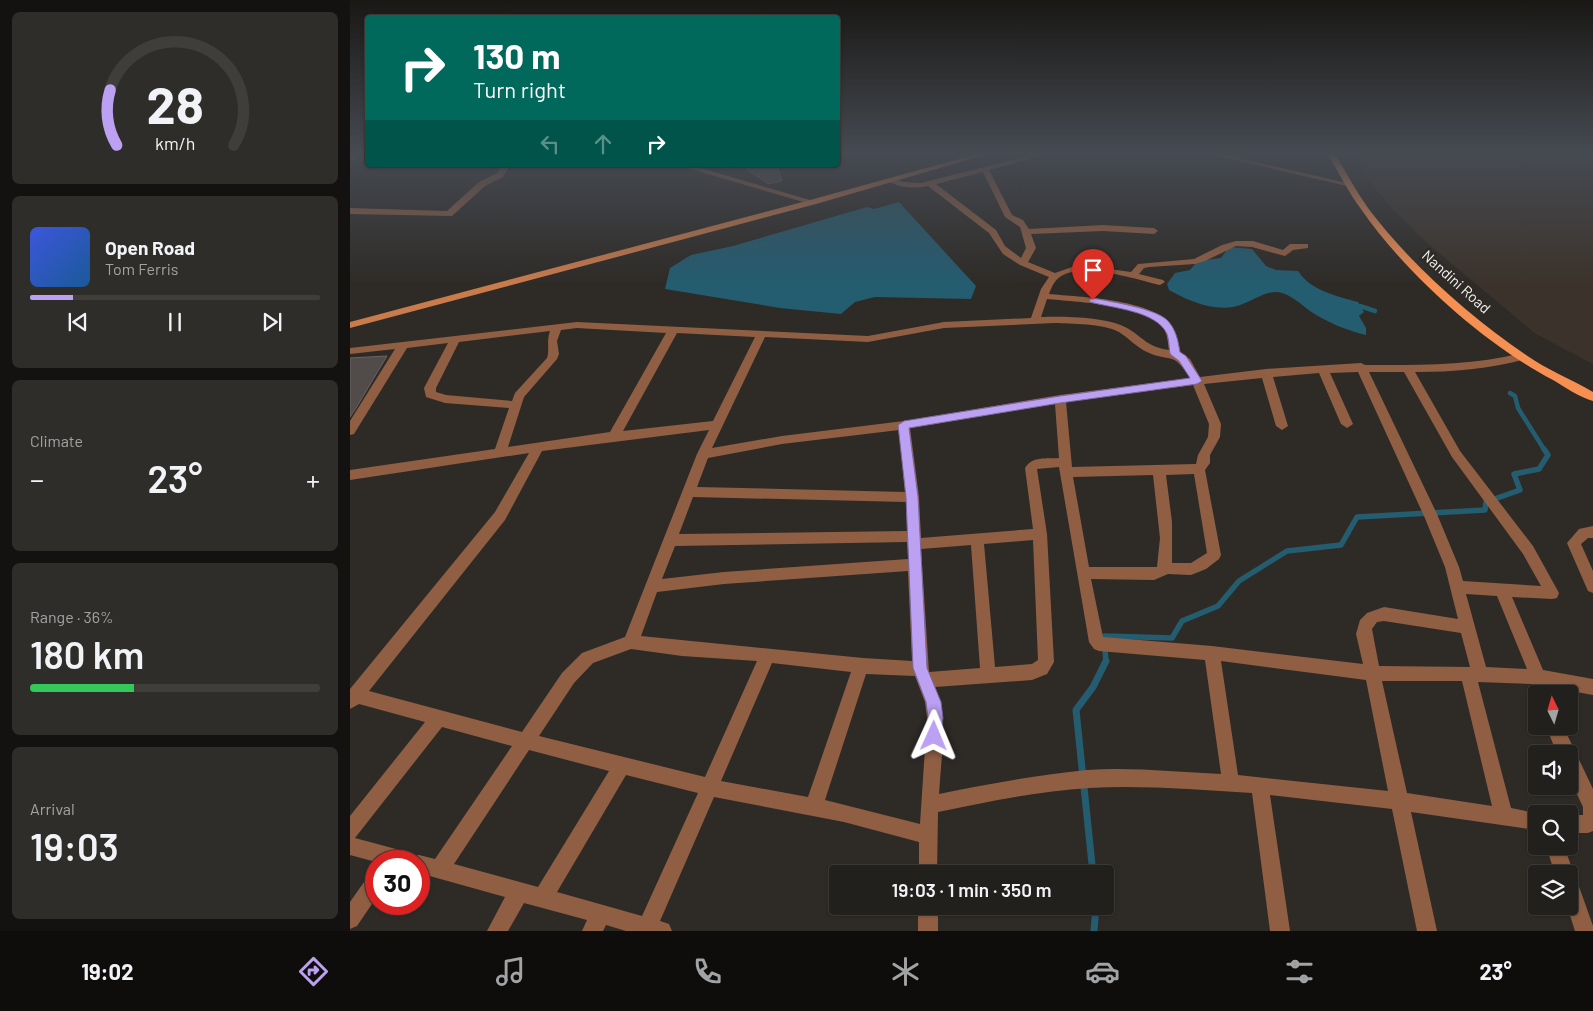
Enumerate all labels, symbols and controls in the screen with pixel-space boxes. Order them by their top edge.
text: 130 m [473,34,560,76]
icon: right [390,35,455,100]
text: 28 [146,72,204,134]
text: Turn right [473,76,566,102]
icon: left [536,130,564,158]
icon: ahead [589,130,617,158]
icon: right [642,130,670,158]
text: km/h [155,132,195,154]
text: Open Road [105,236,195,259]
street label: Nandini Road [1419,246,1495,317]
pin [1072,249,1114,300]
icon: arrive [1079,256,1107,284]
text: Tom Ferris [105,259,179,278]
icon: previous [64,308,92,336]
icon: pause [161,308,189,336]
icon: next [258,308,286,336]
text: Climate [30,431,83,450]
text: 23° [147,455,203,501]
text: − [30,462,44,496]
text: + [306,462,320,496]
text: Range · 36% [30,607,114,626]
text: 180 km [30,631,144,677]
north arrow [1528,685,1578,735]
map controls [1528,685,1578,915]
position arrow [907,709,959,761]
button: sound [1528,745,1578,795]
text: Arrival [30,799,75,818]
button: search [1528,805,1578,855]
text: 19:03 [30,823,119,869]
speed limit sign: 30 [365,850,430,915]
button: layers [1528,865,1578,915]
text: 19:03 · 1 min · 350 m [891,878,1052,901]
icon: directions [296,954,331,989]
icon: music [493,954,528,989]
icon: phone [690,954,725,989]
icon: climate [888,954,923,989]
icon: car [1085,954,1120,989]
icon: filters [1282,954,1317,989]
text: 19:02 [81,958,133,984]
text: 23° [1480,958,1512,984]

